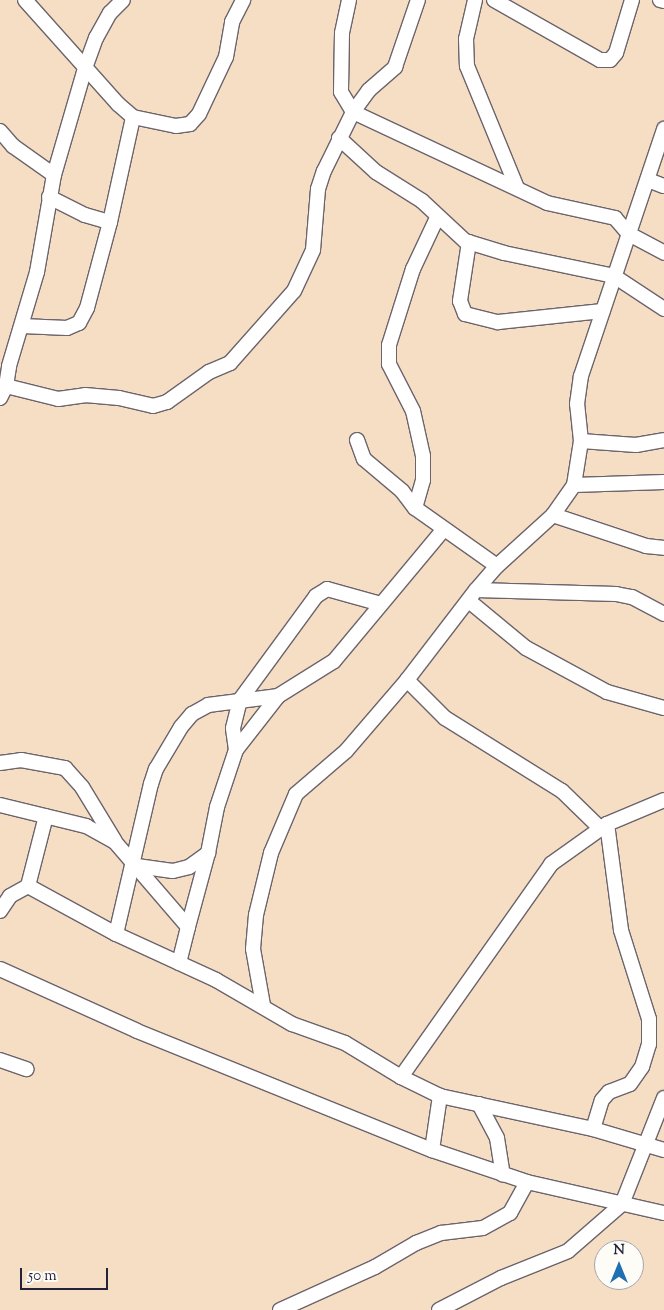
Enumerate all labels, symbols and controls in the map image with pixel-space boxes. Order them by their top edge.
north arrow [594,1240,644,1290]
text: N [613,1241,625,1261]
scale bar [22,1258,110,1290]
text: 50 m [28,1266,57,1287]

